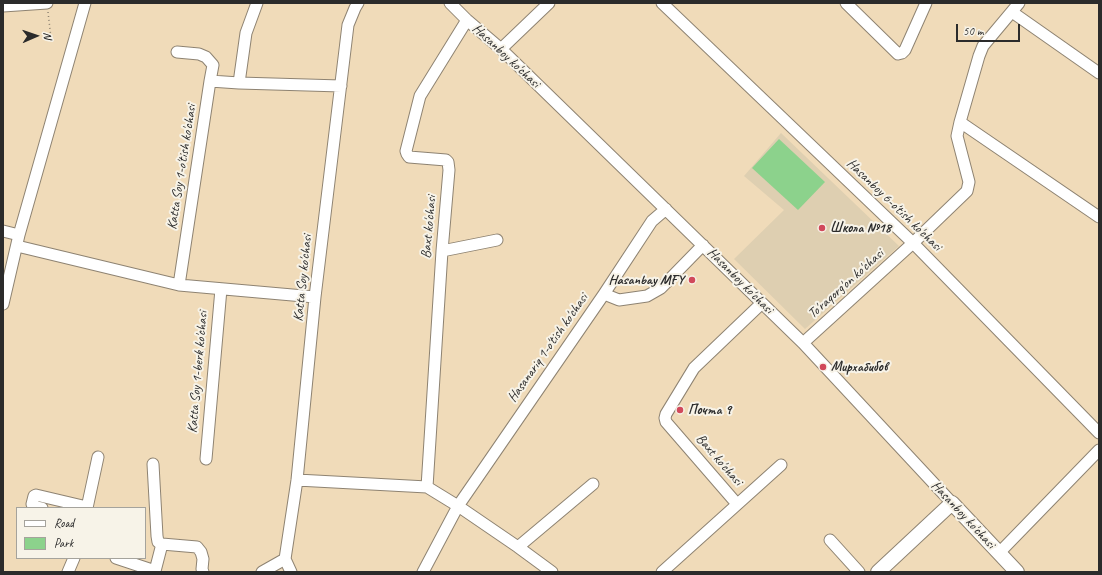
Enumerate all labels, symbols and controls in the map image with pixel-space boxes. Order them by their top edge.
north arrow [16,16,56,56]
scale bar [958,16,1022,42]
street label: Hasanboy ko'chasi [469,20,543,92]
text: 50 m [963,23,983,39]
text: N [41,32,55,39]
street label: Katta Soy 1-o'tish ko'chasi [164,103,200,231]
street label: Hasanboy 6-o'tish ko'chasi [843,155,945,255]
street label: Baxt ko'chasi [418,195,440,259]
place label: Школа №18 [830,220,891,236]
marker: Школа №18 [817,223,827,233]
street label: Katta Soy ko'chasi [290,234,316,322]
street label: Hasanboy ko'chasi [703,244,777,318]
street label: To'raqorg'on ko'chasi [805,246,887,322]
place label: Hasanbay MFY [608,272,684,288]
marker: Hasanbay MFY [687,275,697,285]
street label: Hasanariq 1-o'tish ko'chasi [504,290,592,406]
street label: Katta Soy 1-berk ko'chasi [184,310,212,434]
place label: Мирхабибов [831,359,887,375]
marker: Мирхабибов [818,362,828,372]
place label: Почта 9 [688,402,731,418]
marker: Почта 9 [675,405,685,415]
street label: Baxt ko'chasi [692,431,746,489]
street label: Hasanboy ko'chasi [927,478,999,552]
legend [16,507,146,559]
text: Road [54,515,74,531]
text: Park [54,535,73,551]

